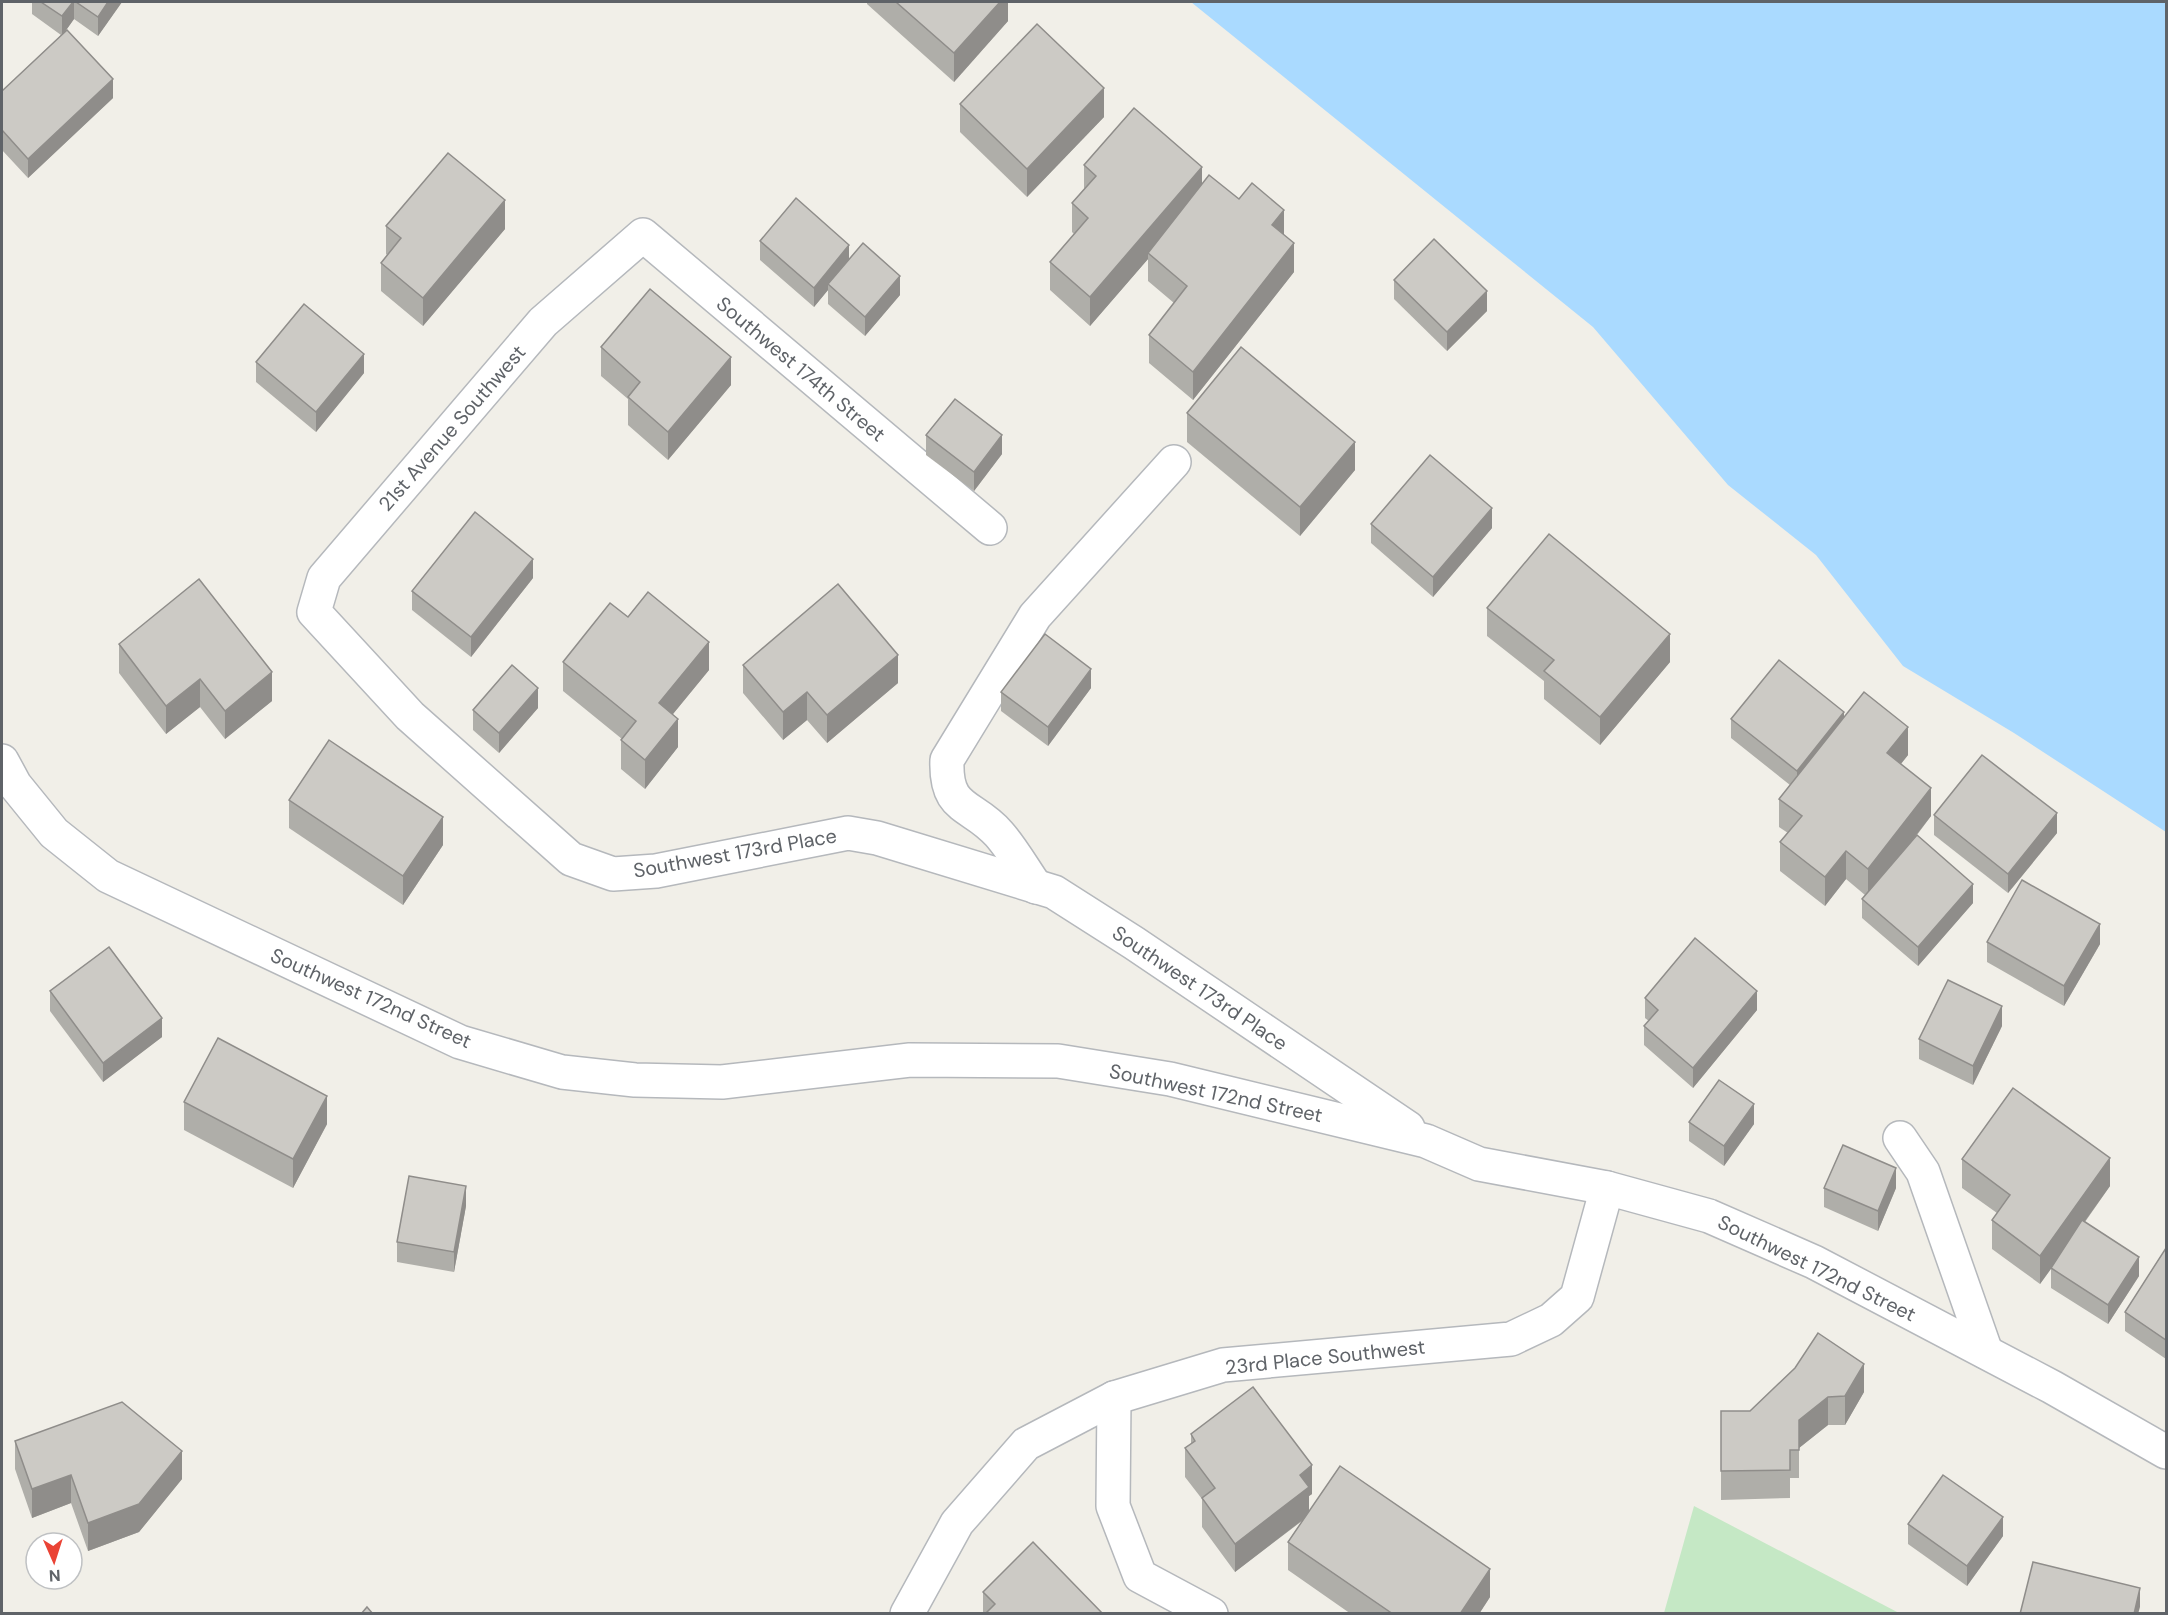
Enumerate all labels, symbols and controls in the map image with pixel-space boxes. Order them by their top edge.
street label: Southwest 174th Street [711,291,891,447]
street label: 21st Avenue Southwest [373,339,531,516]
street label: Southwest 173rd Place [631,822,839,884]
street label: Southwest 173rd Place [1107,920,1293,1056]
street label: Southwest 172nd Street [266,942,476,1054]
street label: Southwest 172nd Street [1107,1058,1325,1128]
street label: Southwest 172nd Street [1714,1209,1920,1327]
street label: 23rd Place Southwest [1224,1334,1427,1380]
north arrow [24,1531,84,1591]
text: N [48,1565,61,1586]

